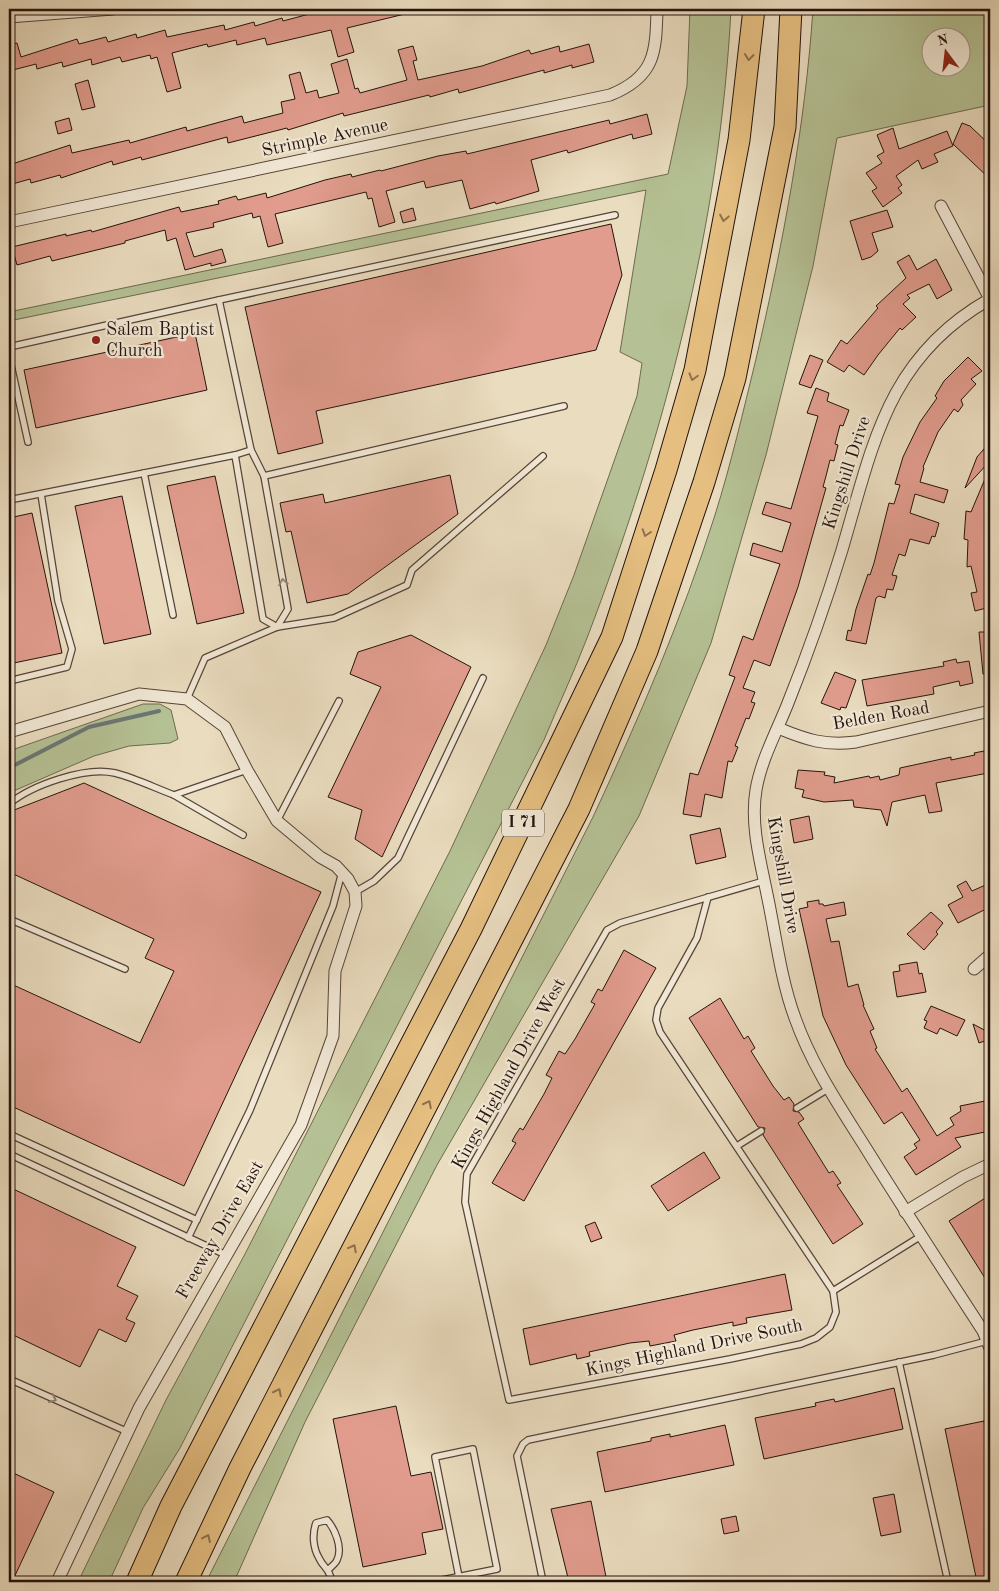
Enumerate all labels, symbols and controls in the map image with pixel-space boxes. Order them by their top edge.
north arrow [922,28,972,78]
text: N [936,32,950,49]
one-way arrow [744,54,755,62]
street label: Strimple Avenue [260,116,390,160]
one-way arrow [720,213,730,222]
place label: Salem Baptist Church [106,321,214,360]
marker: Salem Baptist Church [90,334,102,346]
one-way arrow [688,373,698,381]
street label: Kingshill Drive [820,414,874,532]
one-way arrow [642,528,652,536]
one-way arrow [279,578,289,587]
street label: Belden Road [831,699,931,733]
road number: I 71 [502,810,544,836]
street label: Kingshill Drive [764,815,802,935]
street label: Kings Highland Drive West [449,975,569,1173]
one-way arrow [422,1100,432,1109]
street label: Freeway Drive East [173,1158,267,1302]
one-way arrow [347,1244,357,1253]
street label: Kings Highland Drive South [584,1316,804,1380]
one-way arrow [272,1389,282,1398]
one-way arrow [48,1393,57,1403]
one-way arrow [200,1534,211,1543]

